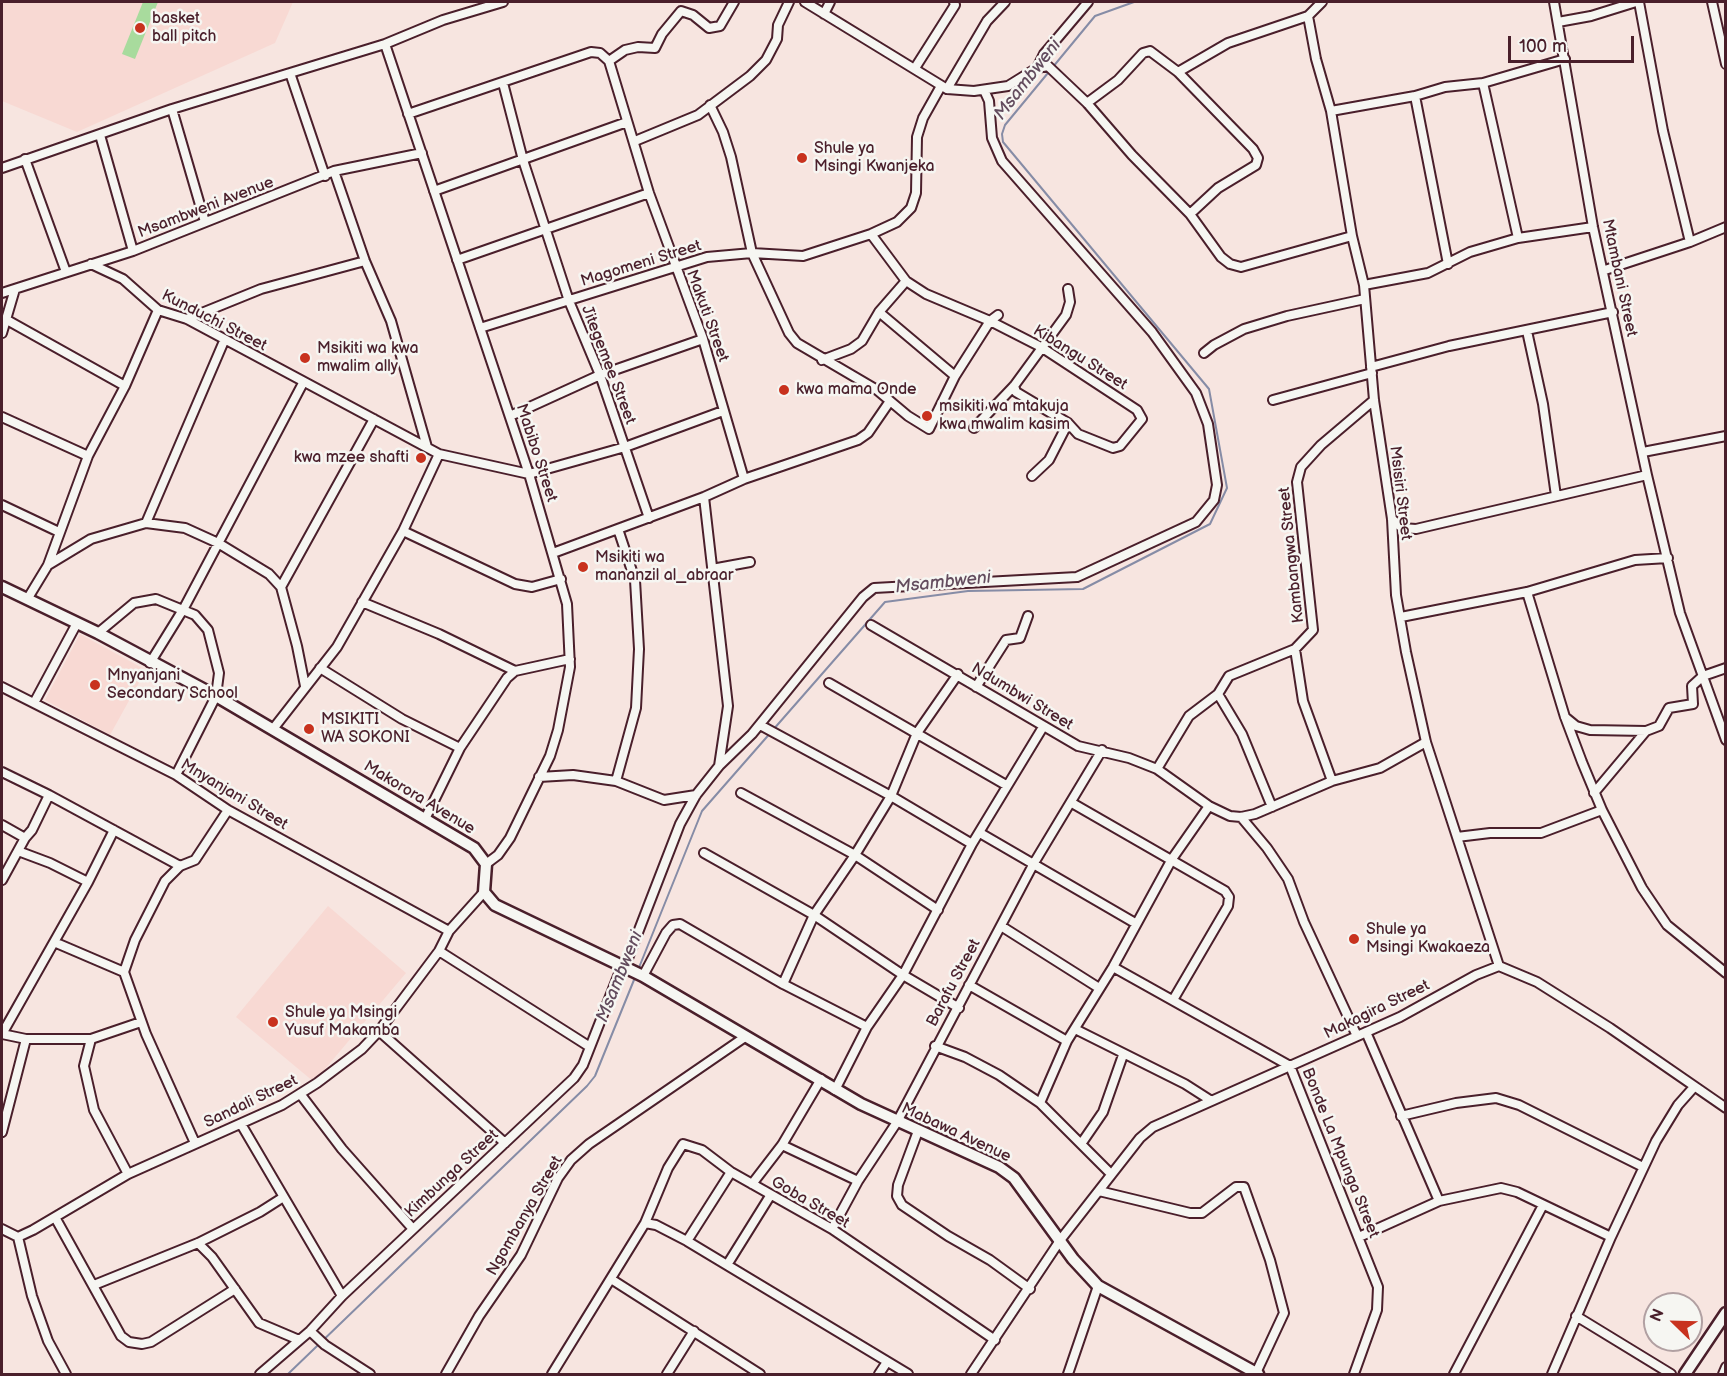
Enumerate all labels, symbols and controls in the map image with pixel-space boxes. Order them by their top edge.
place label: basket ball pitch [152,9,216,47]
marker: basket ball pitch [133,21,147,35]
scale bar [1511,24,1637,62]
water label: Msambweni [990,35,1066,125]
text: 100 m [1519,36,1567,57]
place label: Shule ya Msingi Kwanjeka [814,139,934,177]
marker: Shule ya Msingi Kwanjeka [795,151,809,165]
street label: Msambweni Avenue [135,173,277,243]
street label: Mtambani Street [1597,217,1641,339]
street label: Magomeni Street [578,237,704,291]
street label: Makuti Street [681,267,733,365]
street label: Kunduchi Street [158,286,270,356]
street label: Jitegemee Street [577,303,639,427]
street label: Kibangu Street [1029,321,1131,395]
place label: Msikiti wa kwa mwalim ally [317,339,419,377]
marker: Msikiti wa kwa mwalim ally [298,351,312,365]
place label: kwa mama Onde [796,380,917,400]
marker: kwa mama Onde [777,383,791,397]
place label: msikiti wa mtakuja kwa mwalim kasim [939,397,1070,435]
street label: Mabibo Street [511,402,561,504]
marker: msikiti wa mtakuja kwa mwalim kasim [920,409,934,423]
street label: Msisiri Street [1385,445,1415,541]
place label: kwa mzee shafti [294,448,409,468]
marker: kwa mzee shafti [414,451,428,465]
street label: Kambangwa Street [1275,486,1309,624]
place label: Msikiti wa mananzil al_abraar [595,548,734,586]
marker: Msikiti wa mananzil al_abraar [576,560,590,574]
water label: Msambweni [894,567,992,599]
street label: Ndumbwi Street [968,659,1076,735]
place label: Mnyanjani Secondary School [107,666,238,704]
marker: Mnyanjani Secondary School [88,678,102,692]
place label: MSIKITI WA SOKONI [321,710,410,748]
marker: MSIKITI WA SOKONI [302,722,316,736]
street label: Mnyanjani Street [177,755,291,835]
street label: Makorora Avenue [360,757,478,839]
place label: Shule ya Msingi Kwakaeza [1366,920,1490,958]
water label: Msambweni [592,928,648,1026]
marker: Shule ya Msingi Kwakaeza [1347,932,1361,946]
street label: Barafu Street [923,936,985,1030]
street label: Makagira Street [1321,976,1433,1044]
place label: Shule ya Msingi Yusuf Makamba [285,1003,399,1041]
marker: Shule ya Msingi Yusuf Makamba [266,1015,280,1029]
street label: Bonde La Mpunga Street [1297,1065,1383,1241]
street label: Sandali Street [201,1071,301,1133]
street label: Mabawa Avenue [898,1099,1014,1167]
street label: Kimbunga Street [401,1126,503,1222]
street label: Ngombanya Street [483,1153,567,1279]
street label: Goba Street [767,1173,853,1233]
north arrow [1643,1292,1703,1352]
text: N [1647,1306,1669,1325]

